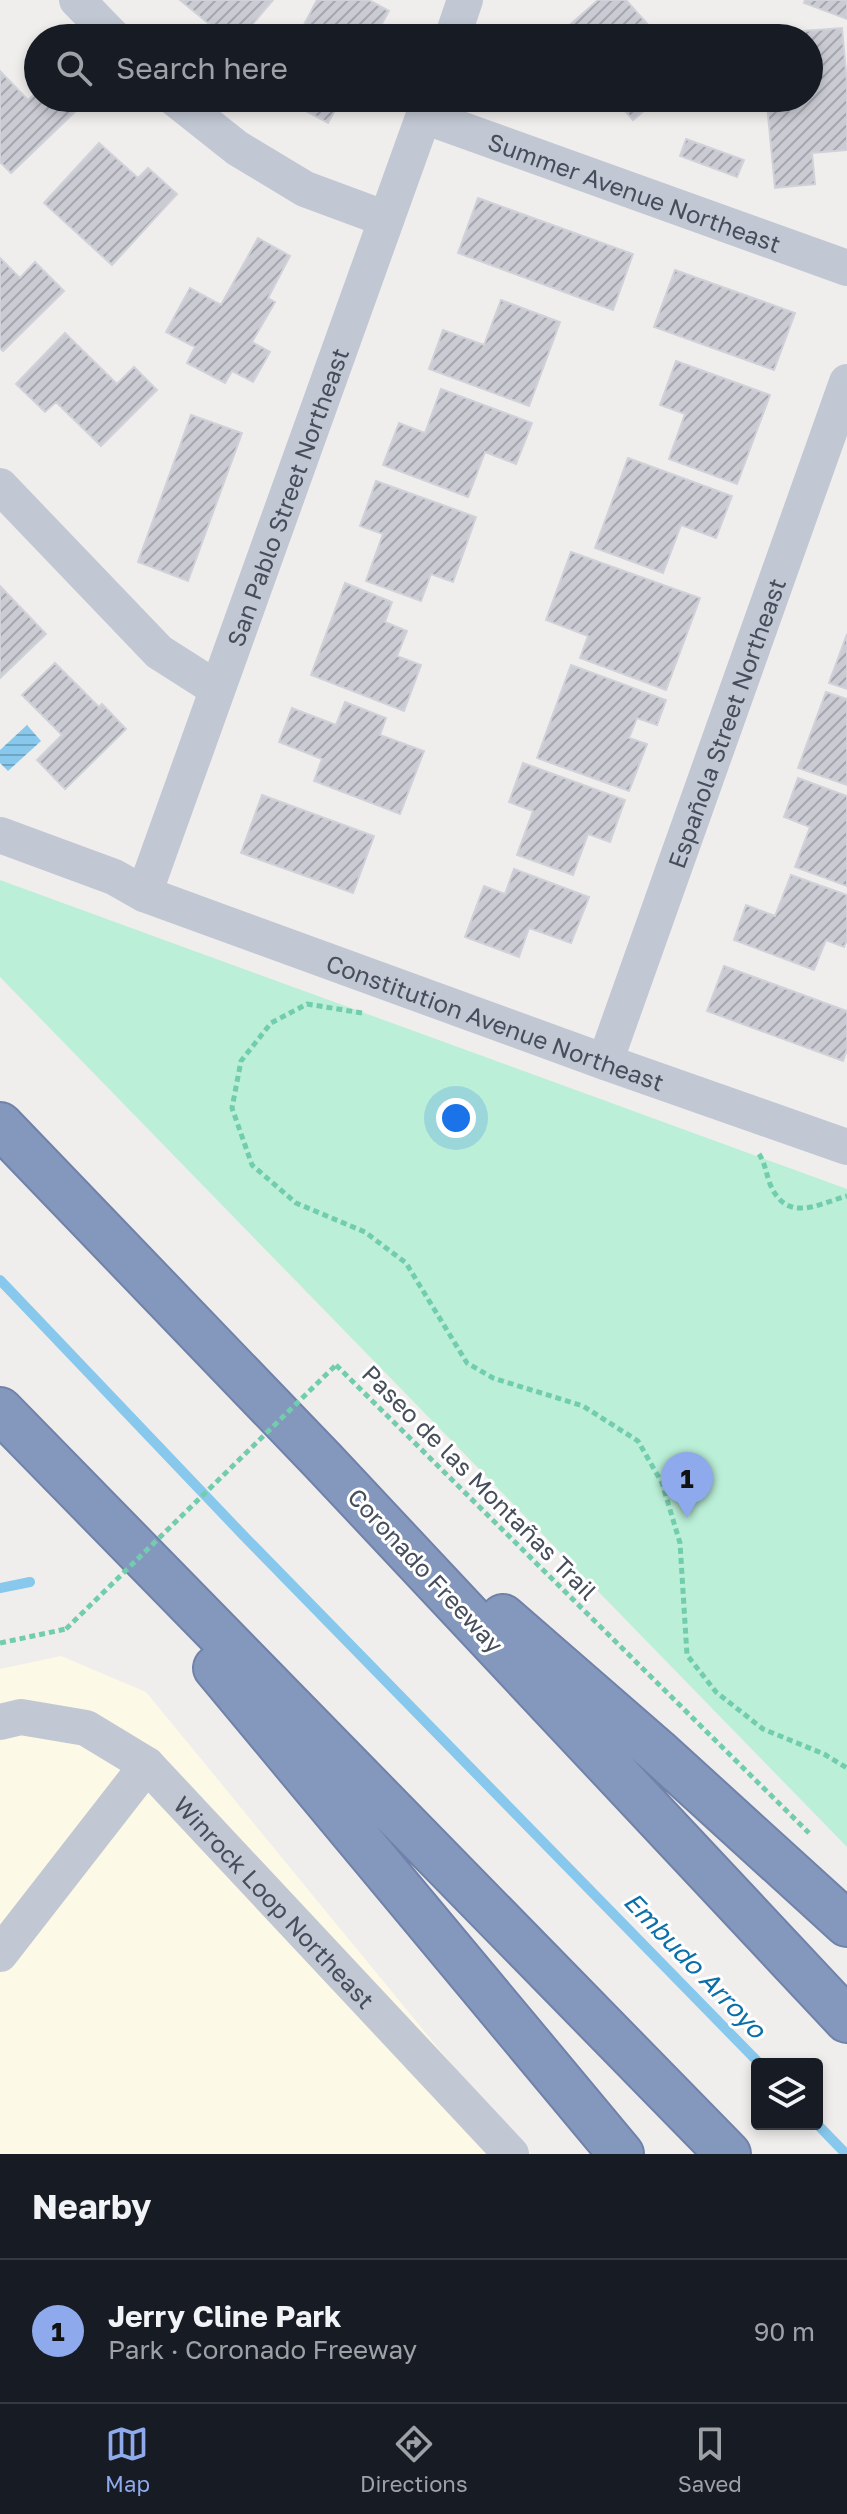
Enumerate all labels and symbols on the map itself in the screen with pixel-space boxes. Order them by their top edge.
street label: Summer Avenue Northeast [484,126,785,258]
street label: San Pablo Street Northeast [220,344,354,650]
street label: Española Street Northeast [661,574,791,872]
street label: Constitution Avenue Northeast [323,947,668,1096]
your location [436,1098,476,1138]
street label: Paseo de las Montañas Trail [357,1359,603,1605]
pin: 1 [661,1452,713,1518]
street label: Coronado Freeway [342,1482,510,1658]
street label: Winrock Loop Northeast [169,1789,381,2014]
water label: Embudo Arroyo [618,1886,773,2045]

